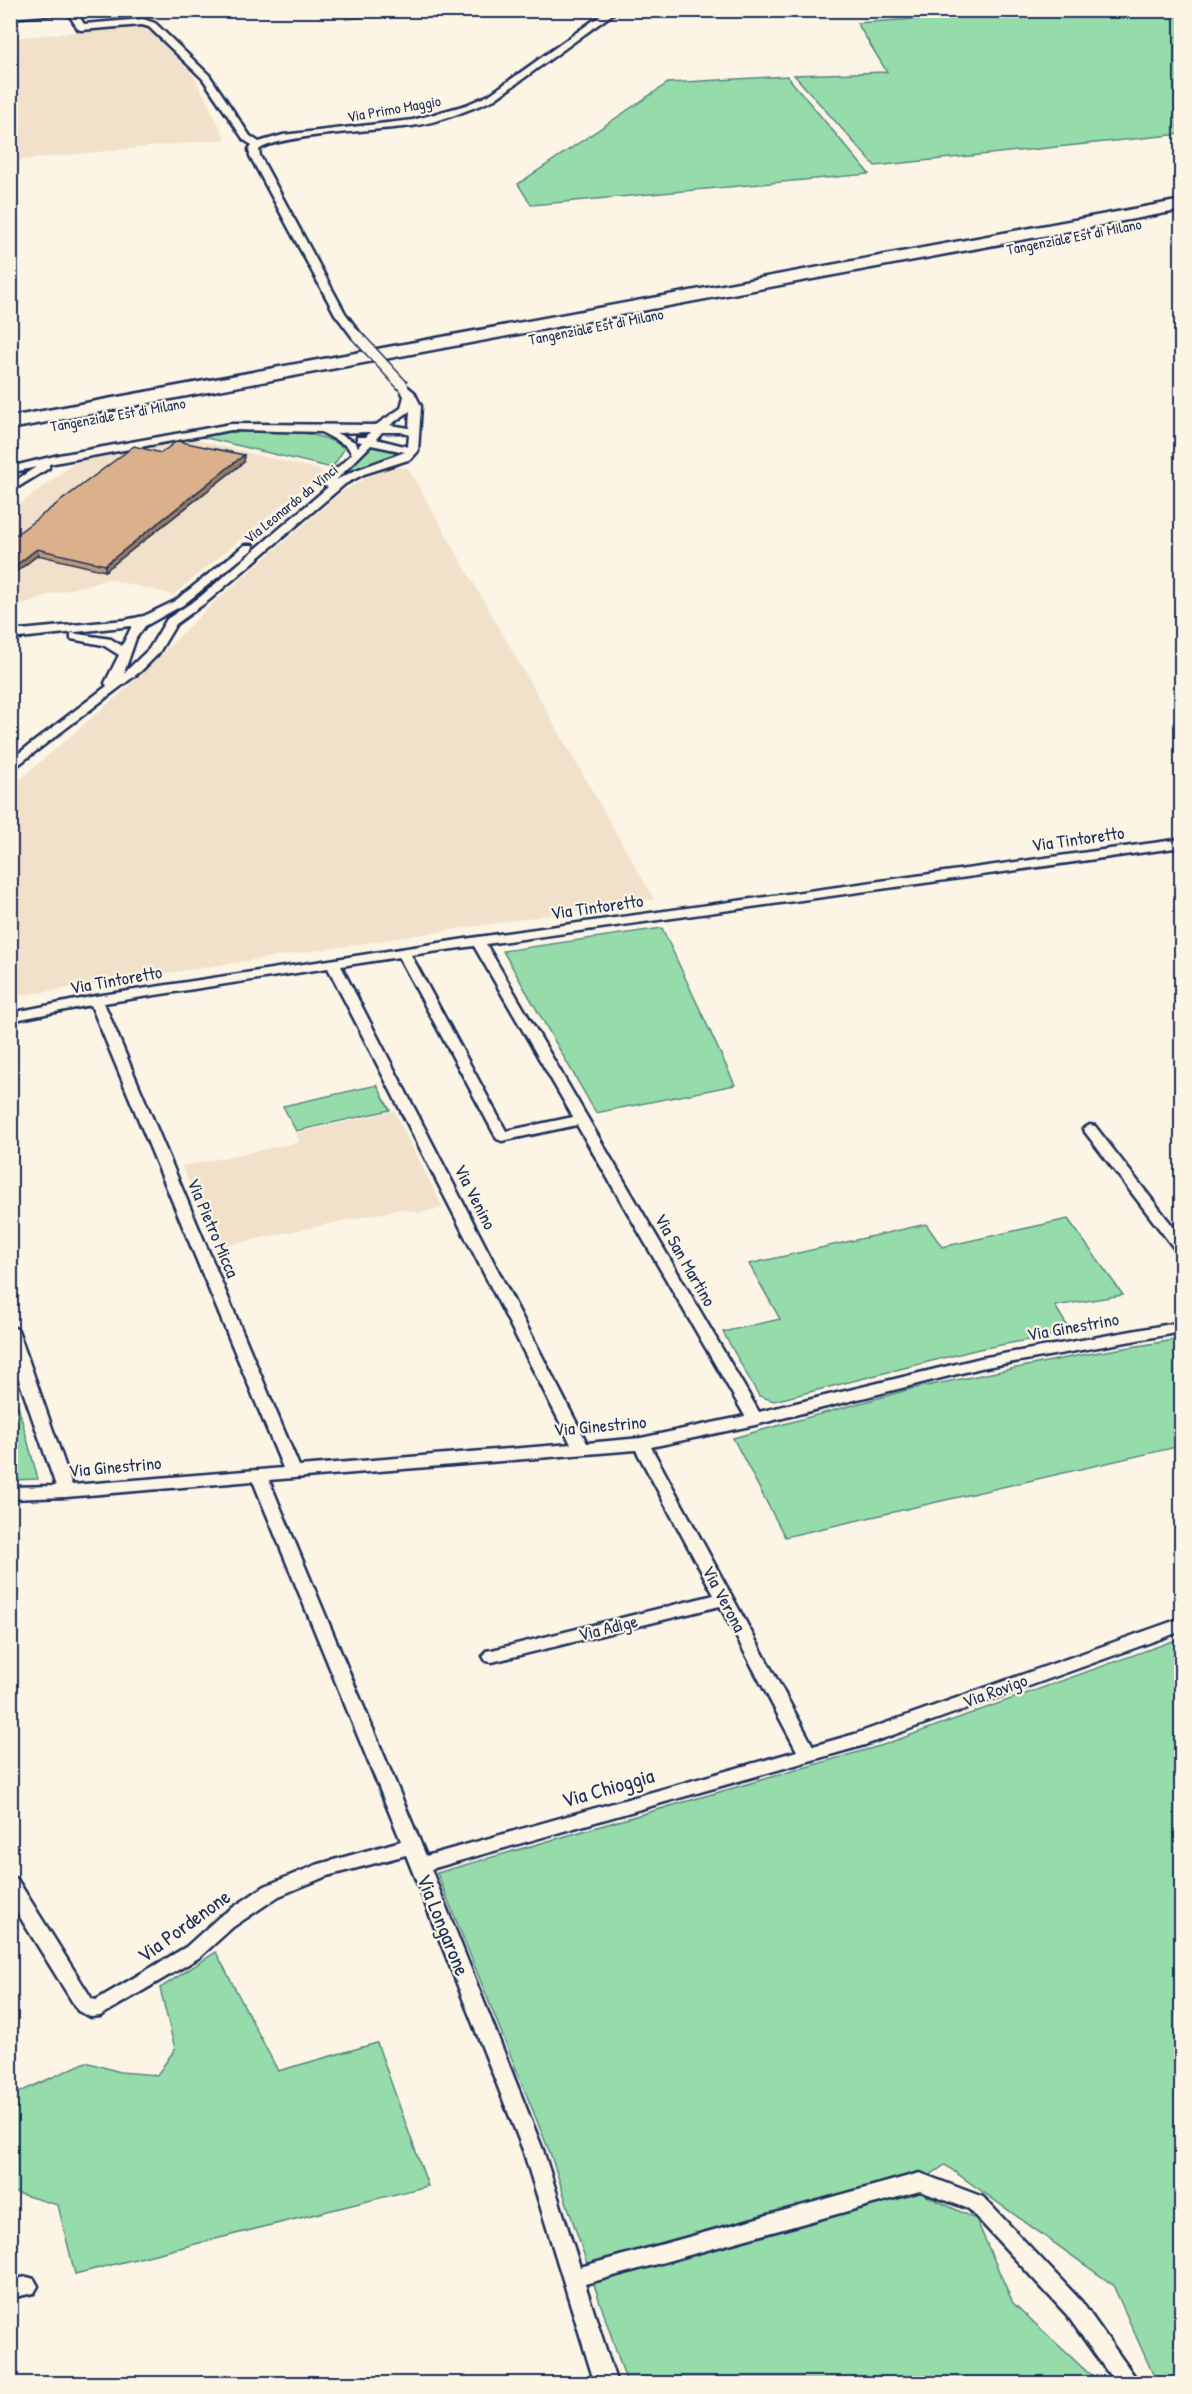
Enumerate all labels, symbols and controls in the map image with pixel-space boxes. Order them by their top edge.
street label: Via Primo Maggio [345,90,442,127]
street label: Tangenziale Est di Milano [1005,213,1143,260]
street label: Tangenziale Est di Milano [527,303,665,350]
street label: Tangenziale Est di Milano [49,392,187,437]
street label: Via Leonardo da Vinci [239,459,342,548]
street label: Via Tintoretto [1030,820,1126,857]
street label: Via Tintoretto [549,888,645,925]
street label: Via Tintoretto [68,959,164,1000]
street label: Via Venino [448,1160,503,1234]
street label: Via Pietro Micca [181,1174,246,1281]
street label: Via San Martino [649,1209,722,1311]
street label: Via Ginestrino [1025,1306,1121,1347]
street label: Via Ginestrino [553,1409,647,1442]
street label: Via Ginestrino [68,1450,162,1483]
street label: Via Verona [697,1561,752,1636]
street label: Via Adige [576,1608,640,1647]
street label: Via Rovigo [959,1667,1031,1714]
street label: Via Chioggia [558,1761,657,1815]
street label: Via Longarone [410,1870,477,1980]
street label: Via Pordenone [131,1882,236,1969]

